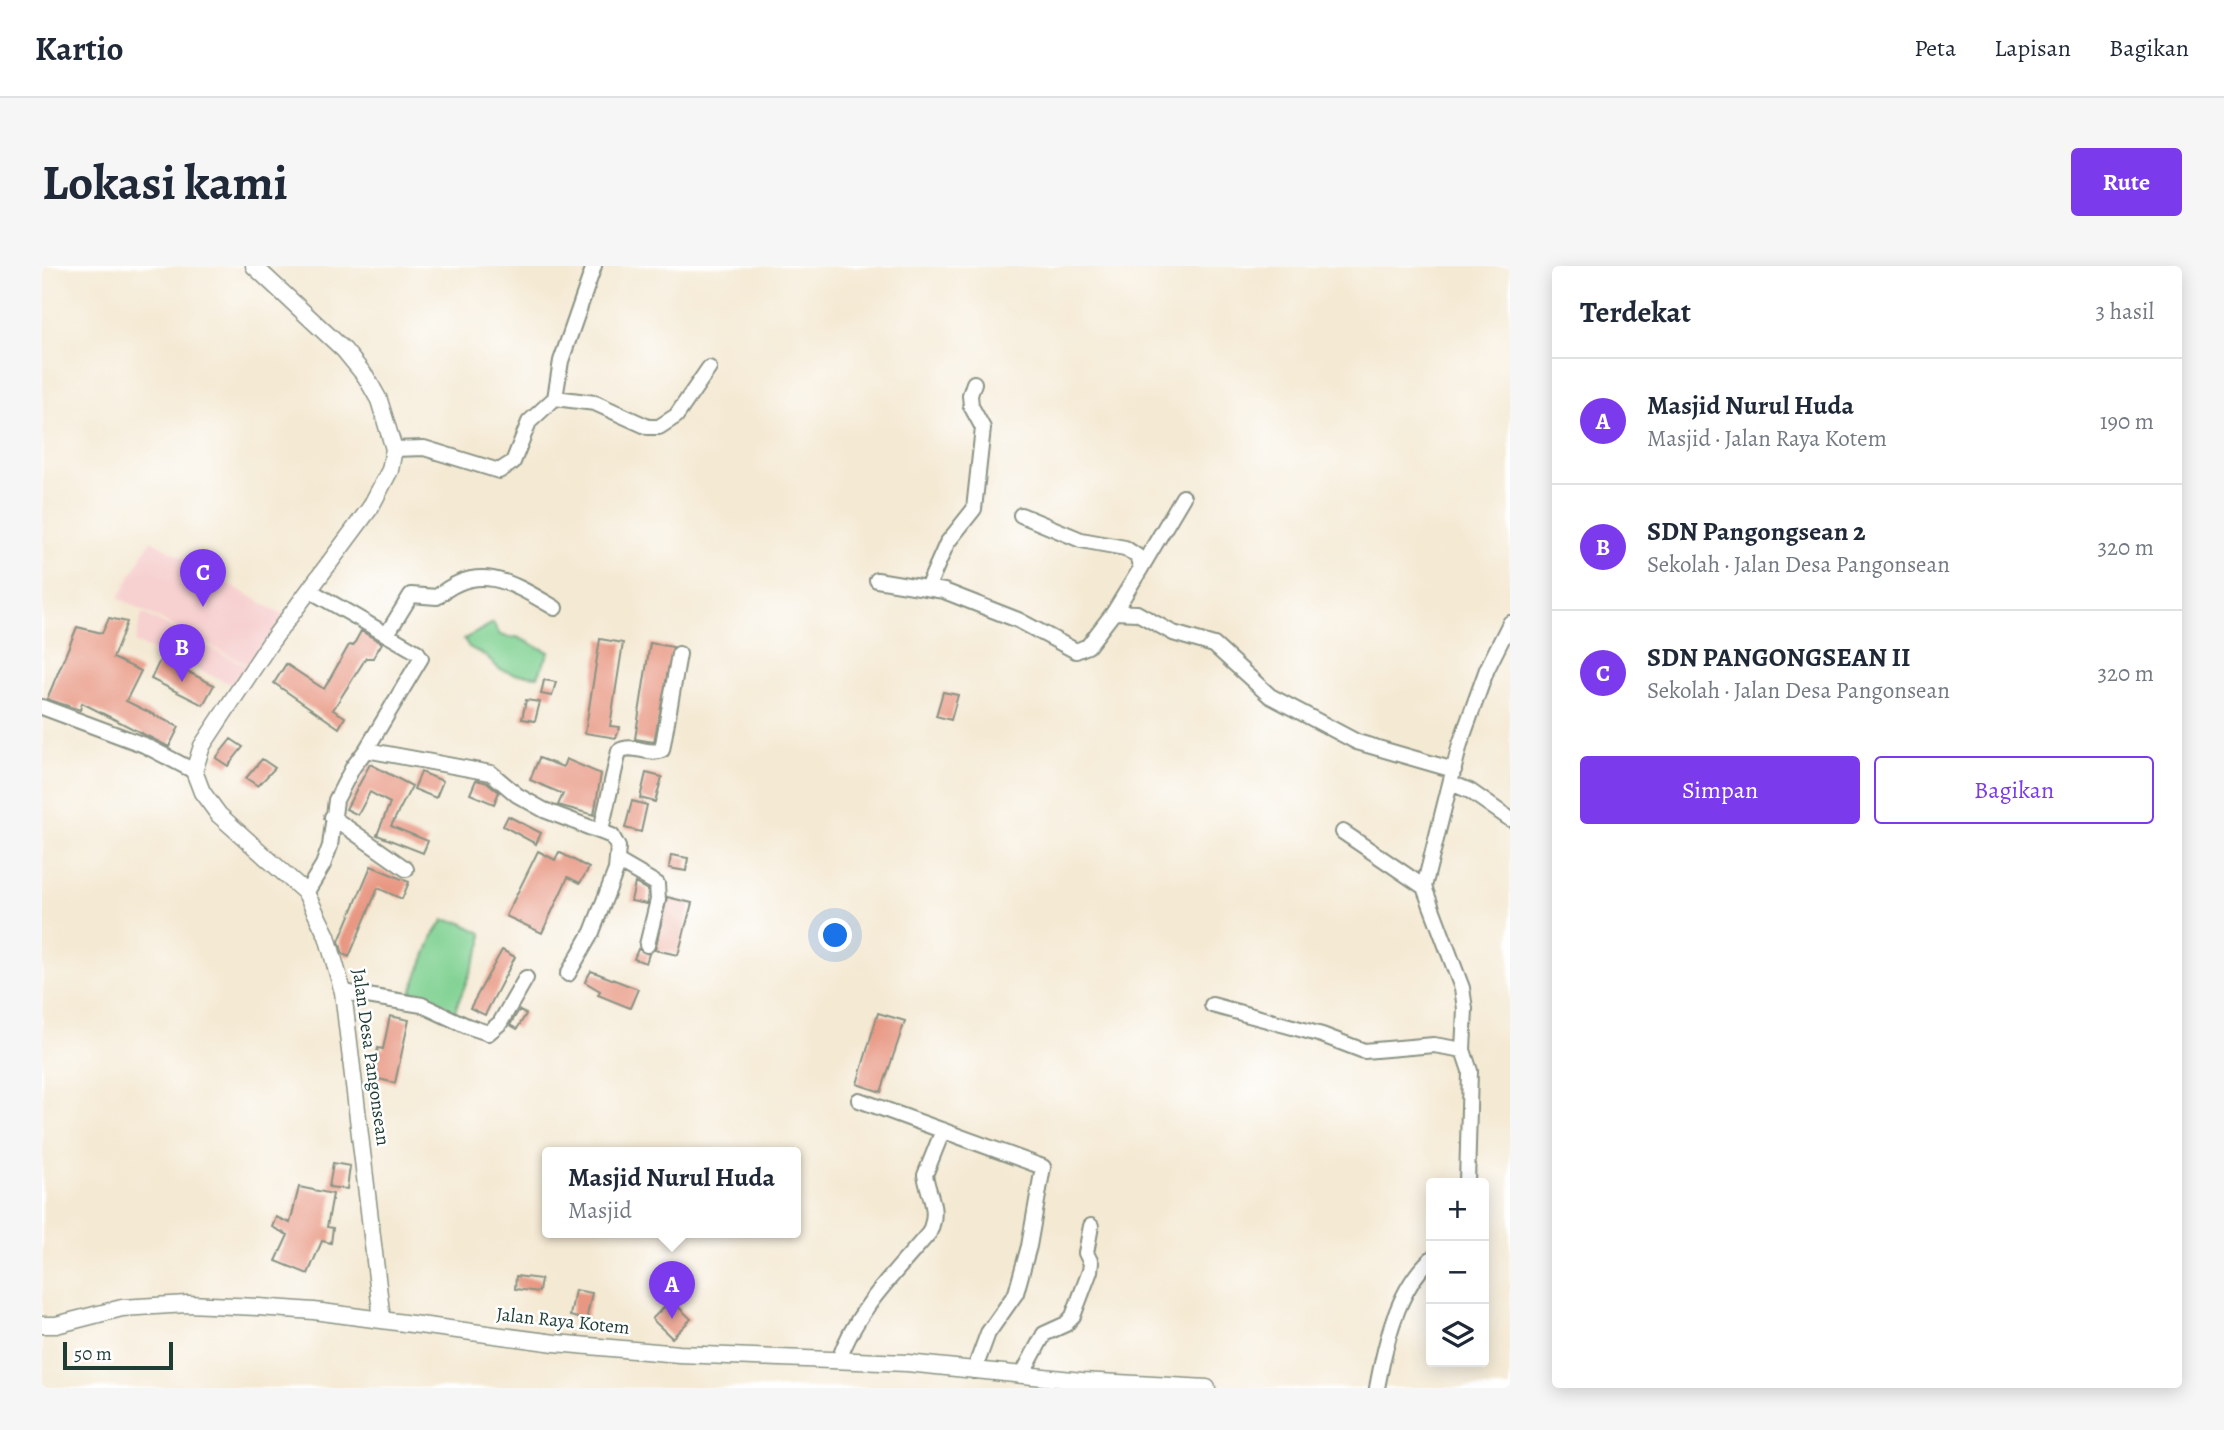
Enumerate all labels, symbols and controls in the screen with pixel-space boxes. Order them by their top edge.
text: Kartio [35,26,123,71]
text: Peta [1914,32,1956,64]
text: Lapisan [1994,32,2071,64]
text: Bagikan [2109,32,2189,64]
button: Rute [2071,148,2182,216]
text: Lokasi kami [42,149,288,216]
text: Terdekat [1580,292,1691,332]
text: 3 hasil [2096,296,2154,327]
text: Masjid Nurul Huda [1647,388,1854,423]
text: A [1596,406,1610,437]
text: 190 m [2100,406,2154,437]
text: Masjid · Jalan Raya Kotem [1647,423,1887,454]
text: SDN Pangongsean 2 [1647,514,1865,549]
text: B [1596,532,1610,563]
text: 320 m [2098,532,2154,563]
pin: C [180,549,226,607]
text: Sekolah · Jalan Desa Pangonsean [1647,549,1950,580]
pin: B [159,624,205,682]
text: SDN PANGONGSEAN II [1647,640,1910,675]
text: C [1596,658,1610,689]
text: 320 m [2098,658,2154,689]
text: Sekolah · Jalan Desa Pangonsean [1647,675,1950,706]
button: Simpan [1580,756,1860,824]
button: Bagikan [1874,756,2154,824]
your location [818,918,852,952]
street label: Jalan Desa Pangonsean [346,967,396,1147]
popup [542,1147,801,1238]
text: Masjid Nurul Huda [568,1160,775,1195]
map controls [1426,1178,1489,1367]
button: + [1426,1178,1489,1241]
text: Masjid [568,1195,632,1226]
button: − [1426,1241,1489,1304]
pin: A [649,1261,695,1319]
street label: Jalan Raya Kotem [495,1301,631,1341]
button: layers [1426,1304,1489,1367]
scale bar [63,1339,173,1371]
text: 50 m [74,1341,112,1367]

